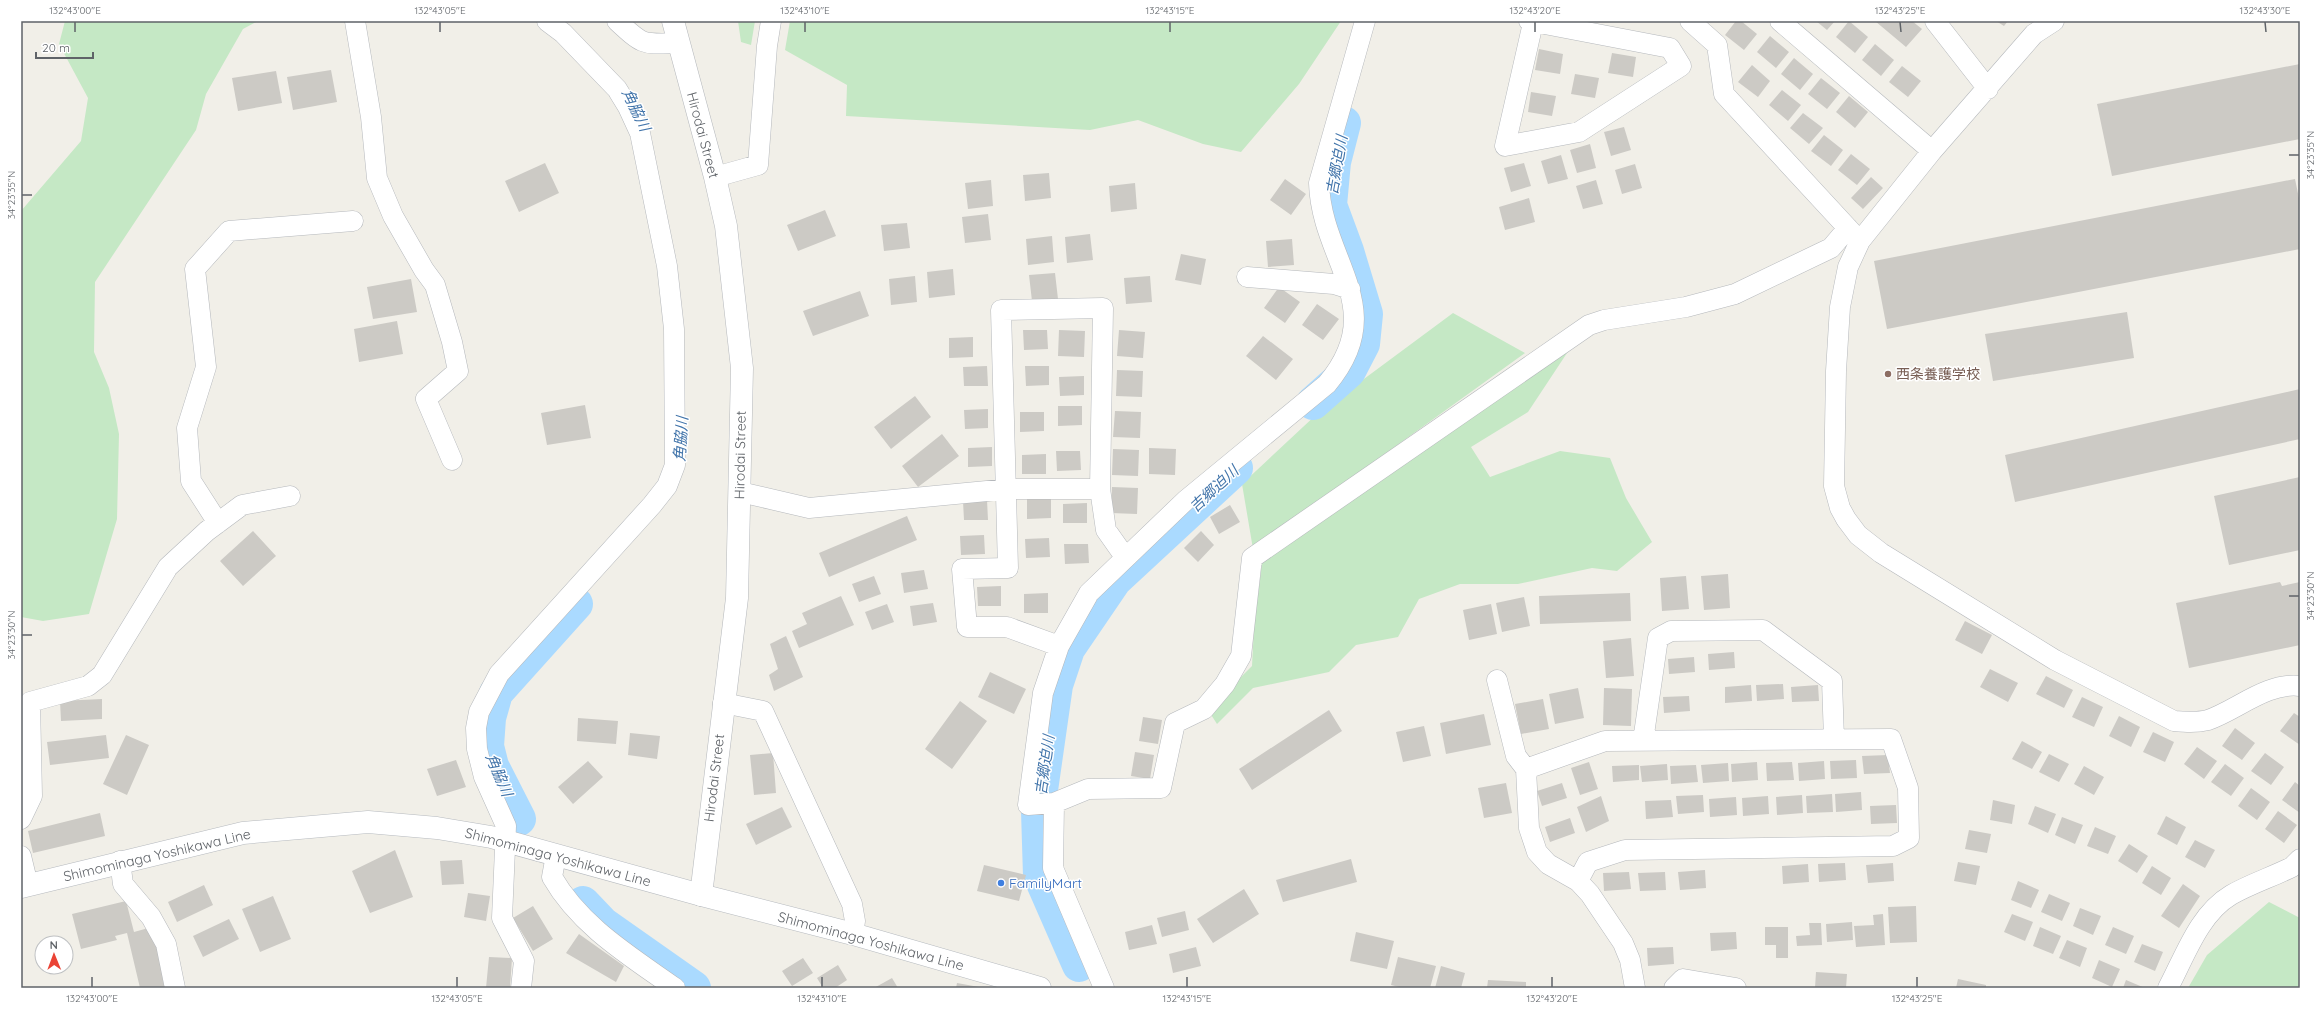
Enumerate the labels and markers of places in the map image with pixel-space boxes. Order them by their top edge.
place label: 西条養護学校 [1896,365,1980,383]
marker: 西条養護学校 [1883,369,1893,379]
place label: FamilyMart [1009,874,1082,892]
marker: FamilyMart [996,878,1006,888]

